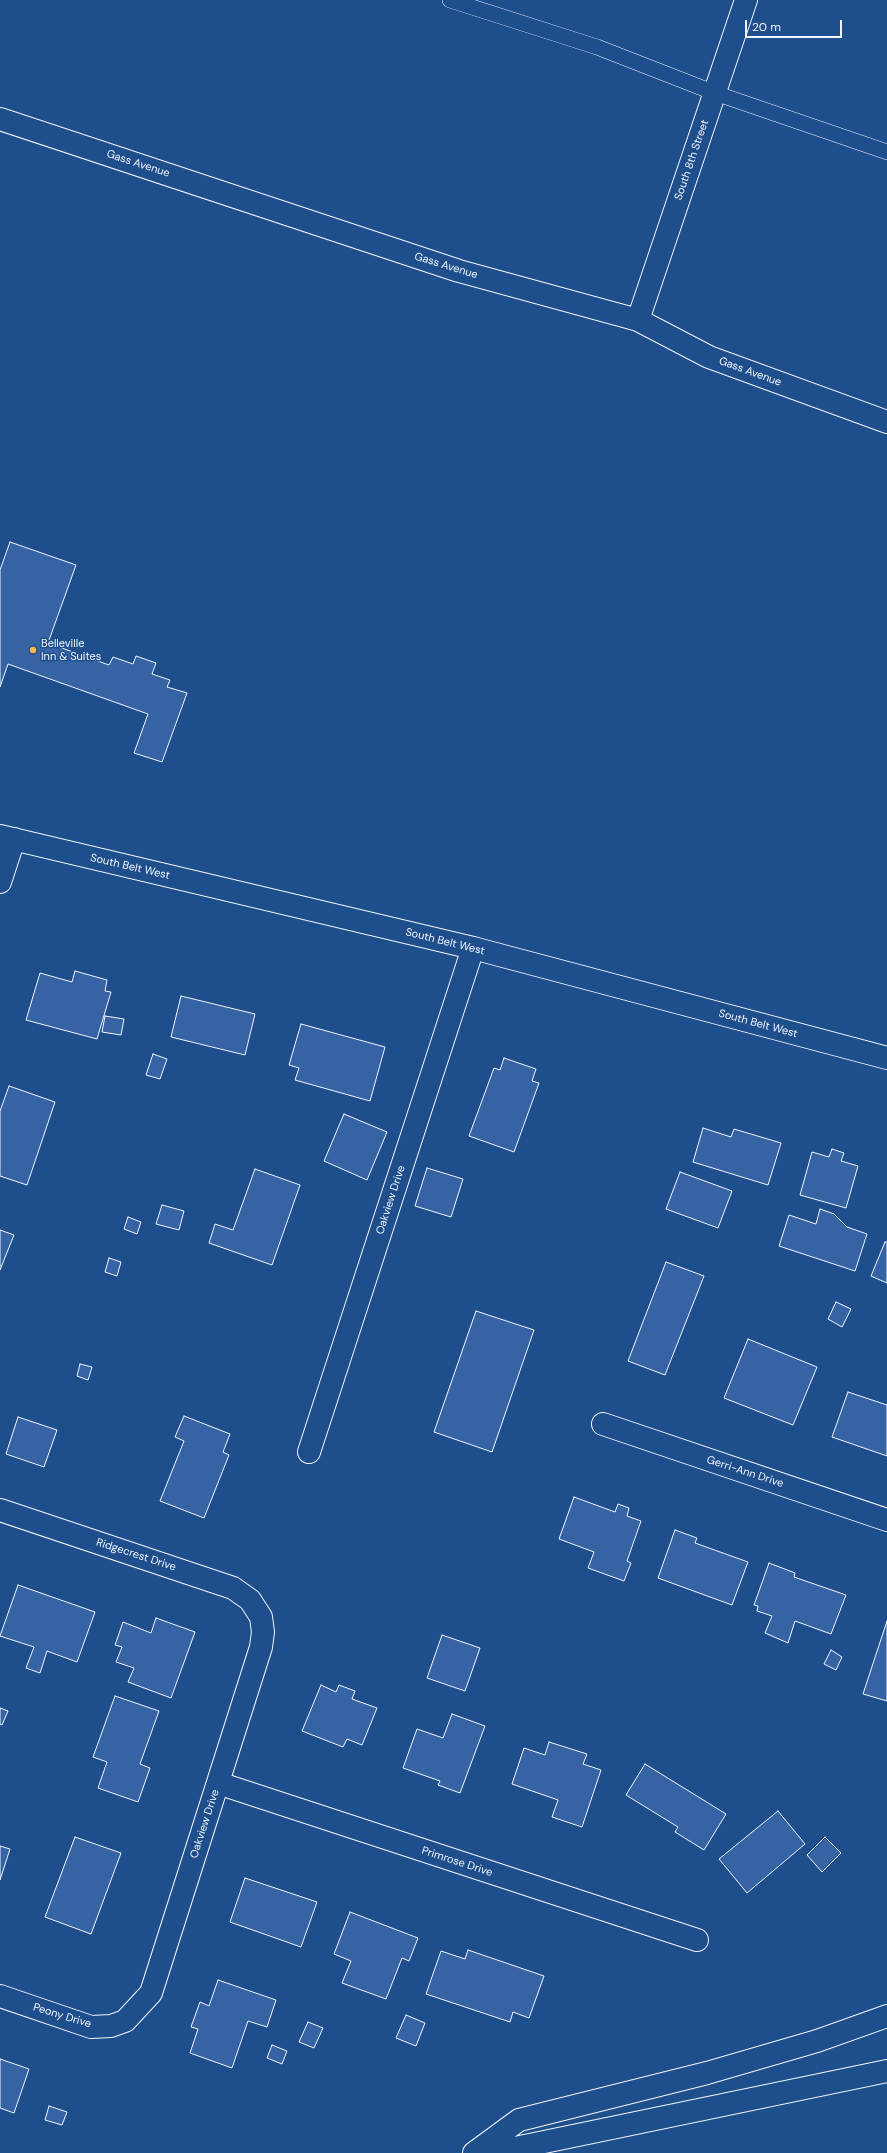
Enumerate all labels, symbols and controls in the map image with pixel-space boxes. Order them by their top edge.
scale bar [747,12,844,38]
text: 20 m [752,19,781,35]
street label: South 8th Street [672,118,712,202]
street label: Gass Avenue [105,148,171,180]
street label: Gass Avenue [413,250,479,282]
street label: Gass Avenue [717,355,783,389]
place label: Belleville Inn & Suites [41,637,101,663]
marker: Belleville Inn & Suites [28,645,38,655]
street label: South Belt West [89,851,171,883]
street label: South Belt West [404,926,486,958]
street label: South Belt West [717,1007,799,1041]
street label: Oakview Drive [374,1164,408,1236]
street label: Gerri-Ann Drive [705,1453,785,1491]
street label: Ridgecrest Drive [94,1536,178,1574]
street label: Oakview Drive [188,1788,222,1860]
street label: Primrose Drive [420,1844,494,1880]
street label: Peony Drive [31,2001,93,2031]

